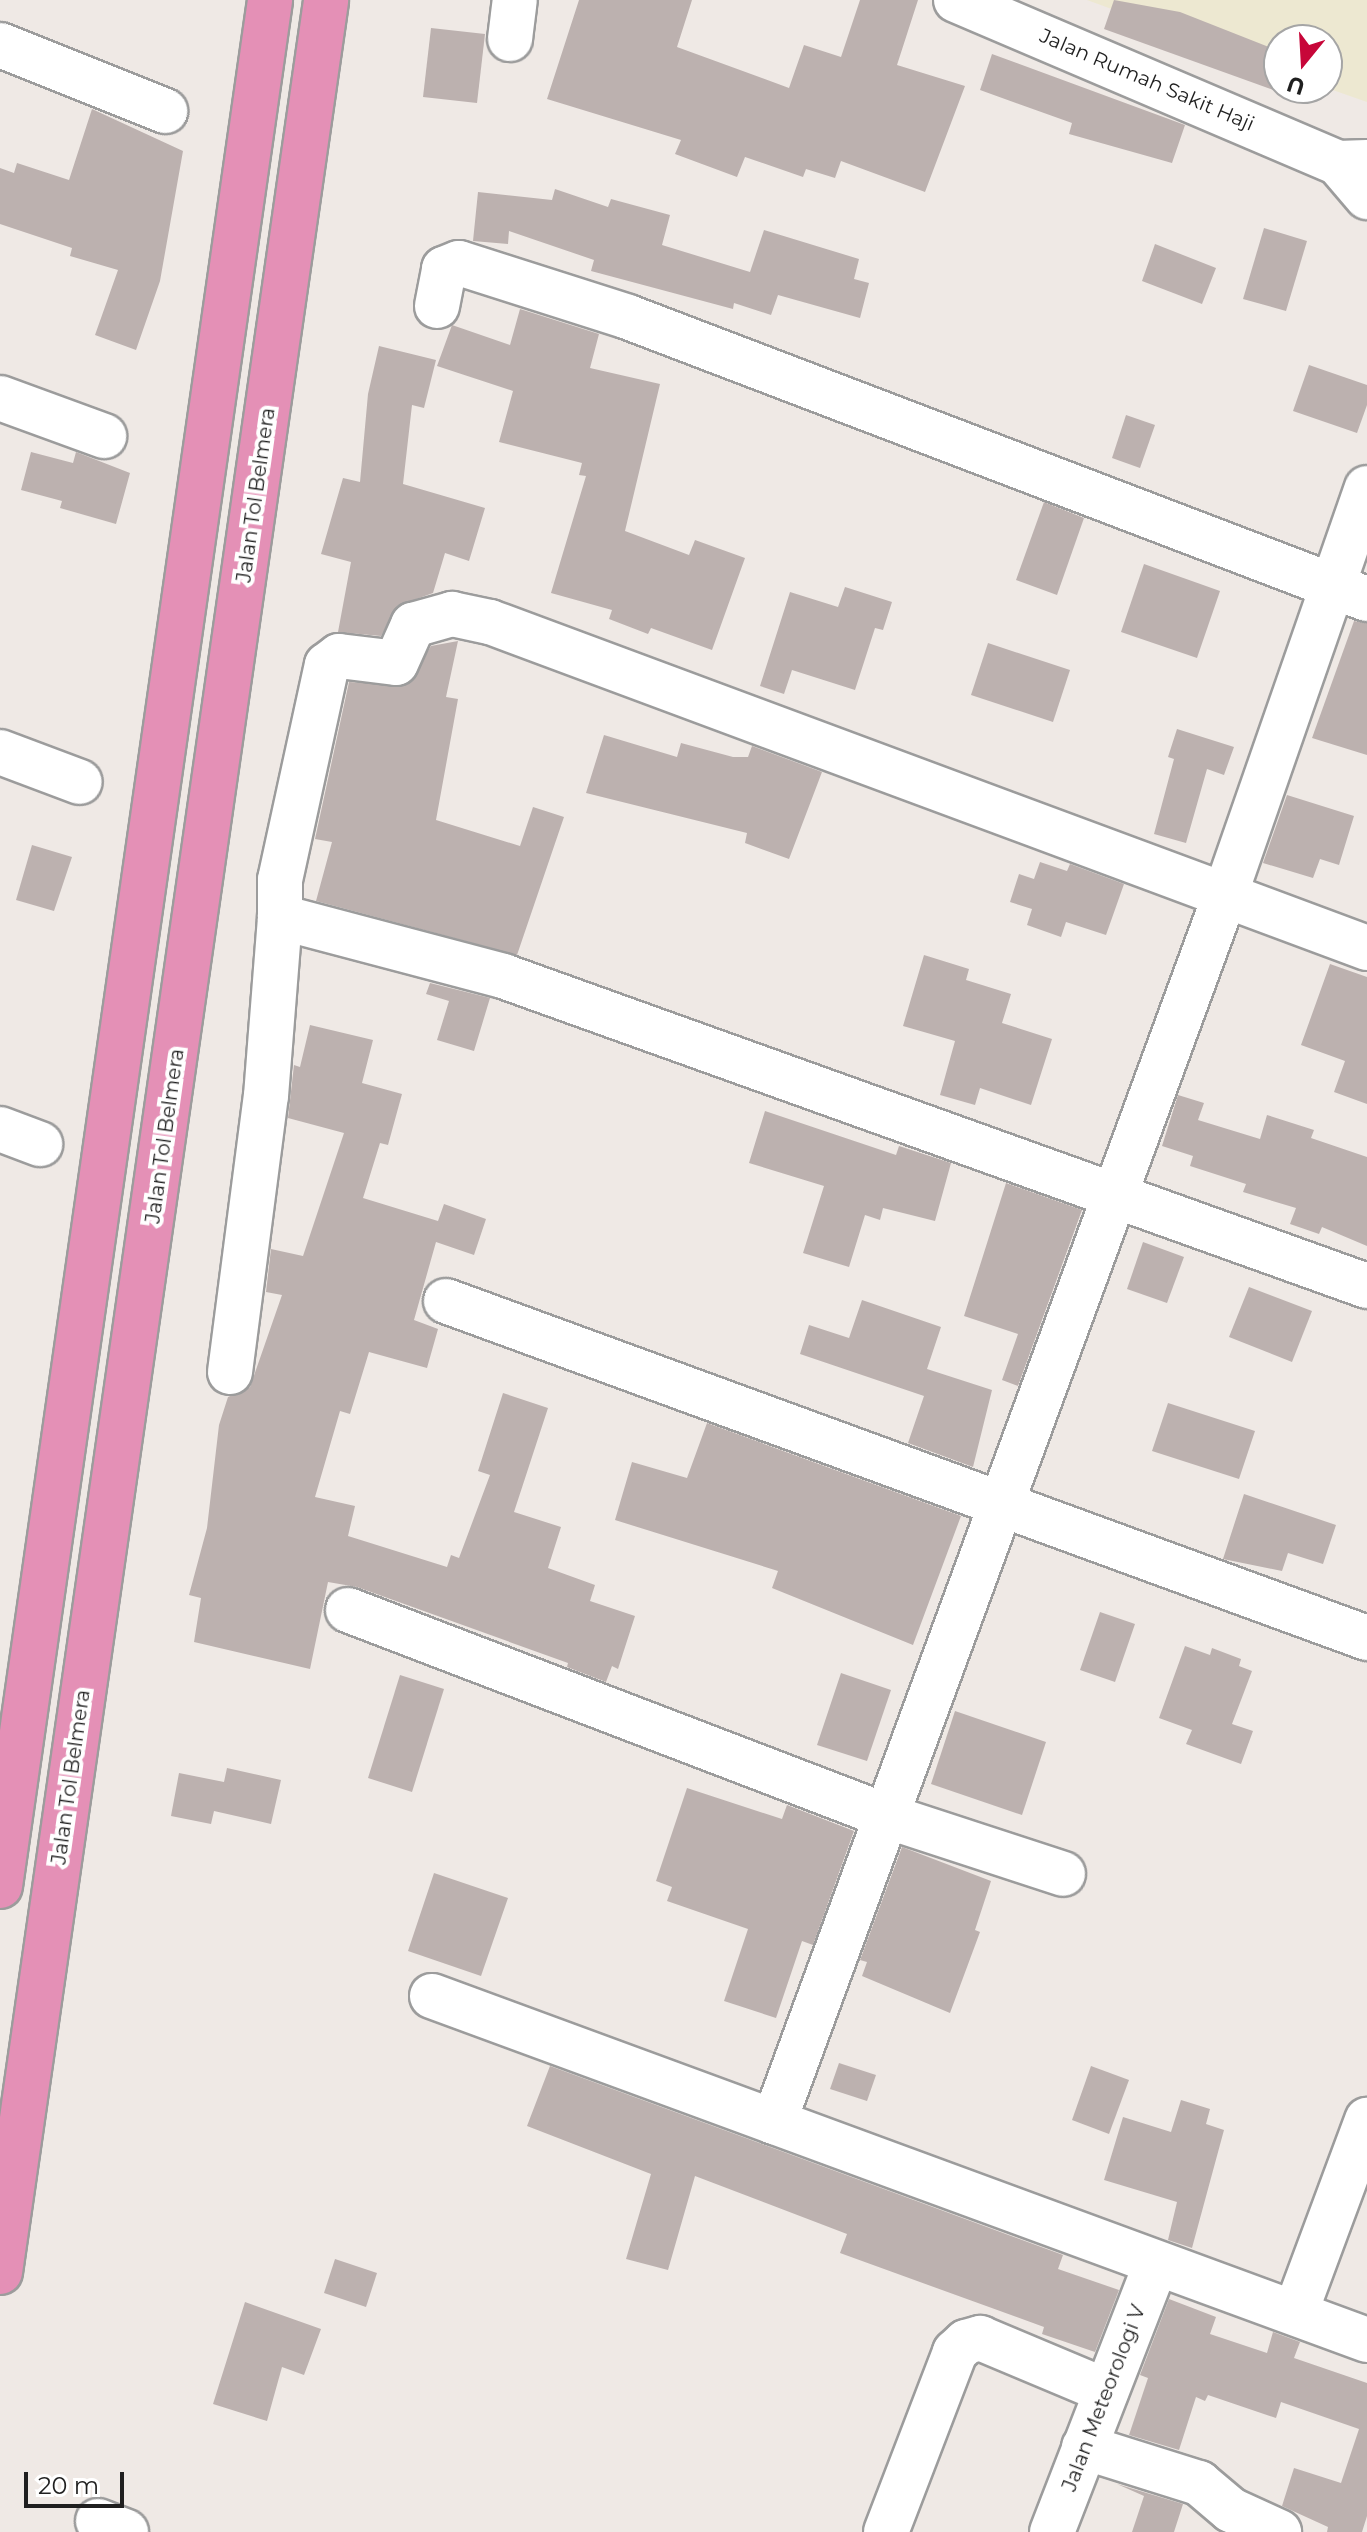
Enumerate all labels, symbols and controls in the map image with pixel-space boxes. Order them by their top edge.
street label: Jalan Rumah Sakit Haji [1036,24,1258,136]
north arrow [1263,24,1343,104]
text: U [1284,70,1308,101]
street label: Jalan Tol Belmera [232,406,280,584]
street label: Jalan Tol Belmera [141,1047,189,1225]
street label: Jalan Tol Belmera [47,1688,95,1866]
street label: Jalan Meteorologi V [1057,2301,1151,2495]
scale bar [28,2456,128,2506]
text: 20 m [38,2471,99,2500]

